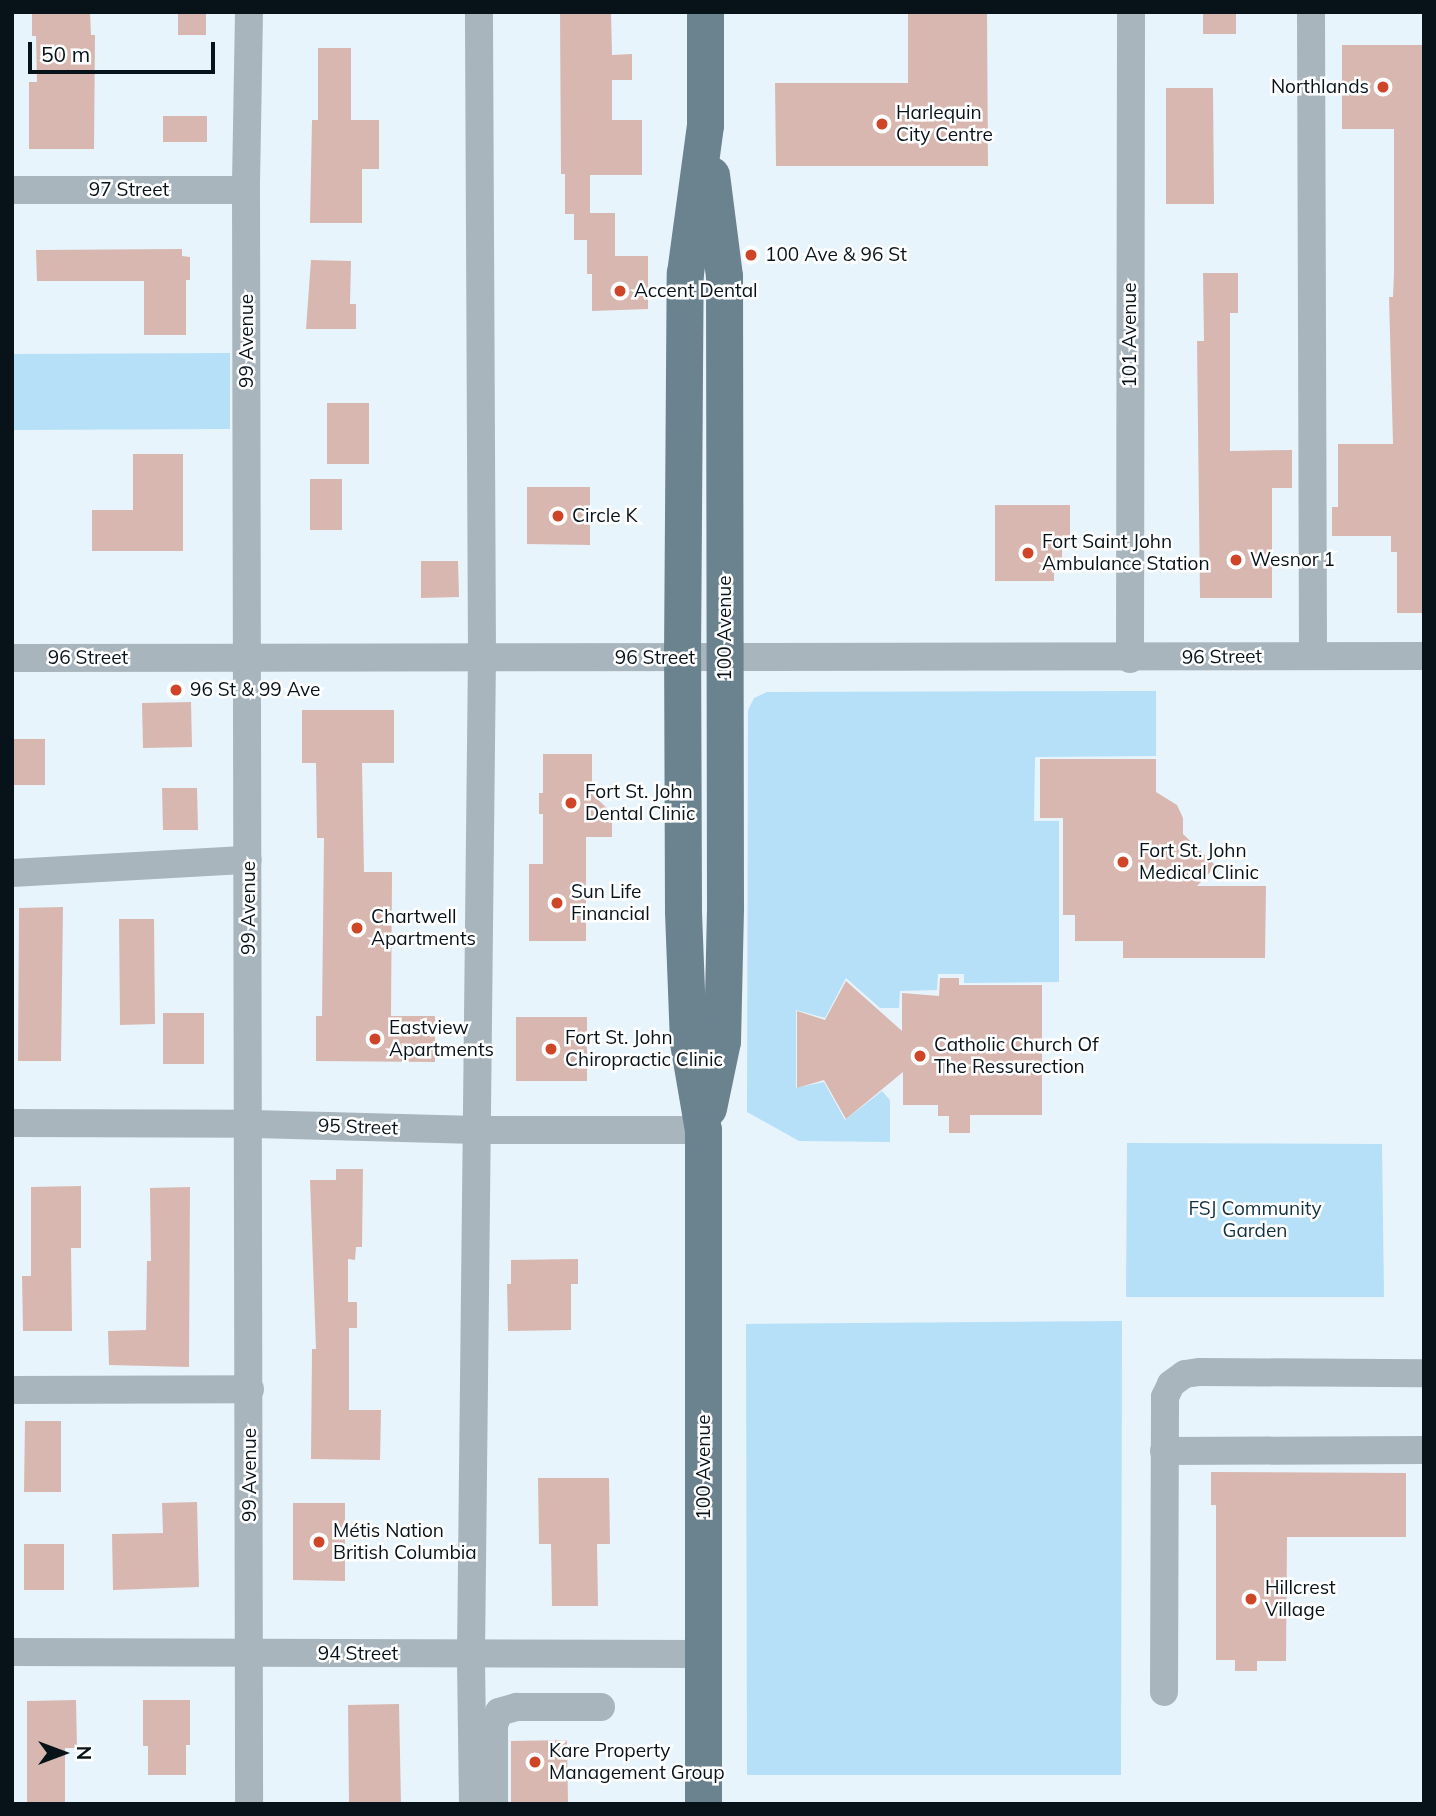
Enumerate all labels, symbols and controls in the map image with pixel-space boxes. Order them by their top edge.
scale bar [32,28,219,72]
text: 50 m [41,41,90,67]
place label: Northlands [1271,76,1369,98]
marker: Northlands [1375,79,1391,95]
place label: Harlequin City Centre [896,102,993,146]
marker: Harlequin City Centre [874,116,890,132]
street label: 97 Street [89,179,169,201]
place label: 100 Ave & 96 St [765,244,907,266]
marker: 100 Ave & 96 St [743,247,759,263]
place label: Accent Dental [634,280,758,302]
street label: 101 Avenue [1119,282,1141,388]
marker: Accent Dental [612,283,628,299]
street label: 99 Avenue [236,294,258,388]
place label: Circle K [572,505,638,527]
marker: Circle K [550,508,566,524]
place label: Fort Saint John Ambulance Station [1042,531,1210,575]
marker: Fort Saint John Ambulance Station [1020,545,1036,561]
place label: Wesnor 1 [1250,549,1335,571]
marker: Wesnor 1 [1228,552,1244,568]
street label: 100 Avenue [714,575,736,681]
street label: 96 Street [1182,645,1262,669]
street label: 96 Street [48,647,128,669]
street label: 96 Street [615,647,695,669]
place label: 96 St & 99 Ave [190,679,320,701]
marker: 96 St & 99 Ave [168,682,184,698]
place label: Fort St. John Dental Clinic [585,781,695,825]
marker: Fort St. John Dental Clinic [563,795,579,811]
place label: Fort St. John Medical Clinic [1139,840,1259,884]
marker: Fort St. John Medical Clinic [1113,852,1133,872]
street label: 99 Avenue [238,861,260,955]
place label: Sun Life Financial [571,881,650,925]
marker: Sun Life Financial [549,895,565,911]
place label: Chartwell Apartments [371,906,476,950]
marker: Chartwell Apartments [349,920,365,936]
place label: Eastview Apartments [389,1017,494,1061]
place label: Fort St. John Chiropractic Clinic [565,1027,723,1071]
marker: Eastview Apartments [367,1031,383,1047]
place label: Catholic Church Of The Ressurection [934,1034,1099,1078]
marker: Fort St. John Chiropractic Clinic [543,1041,559,1057]
marker: Catholic Church Of The Ressurection [912,1048,928,1064]
street label: 95 Street [317,1114,399,1140]
park label: FSJ Community Garden [1188,1198,1322,1242]
street label: 100 Avenue [693,1414,715,1520]
street label: 99 Avenue [239,1428,261,1522]
place label: Métis Nation British Columbia [333,1520,477,1564]
marker: Métis Nation British Columbia [311,1534,327,1550]
place label: Hillcrest Village [1265,1577,1336,1621]
marker: Hillcrest Village [1243,1591,1259,1607]
street label: 94 Street [318,1643,398,1665]
north arrow [28,1718,98,1788]
place label: Kare Property Management Group [549,1740,725,1784]
text: N [72,1746,96,1760]
marker: Kare Property Management Group [527,1754,543,1770]

